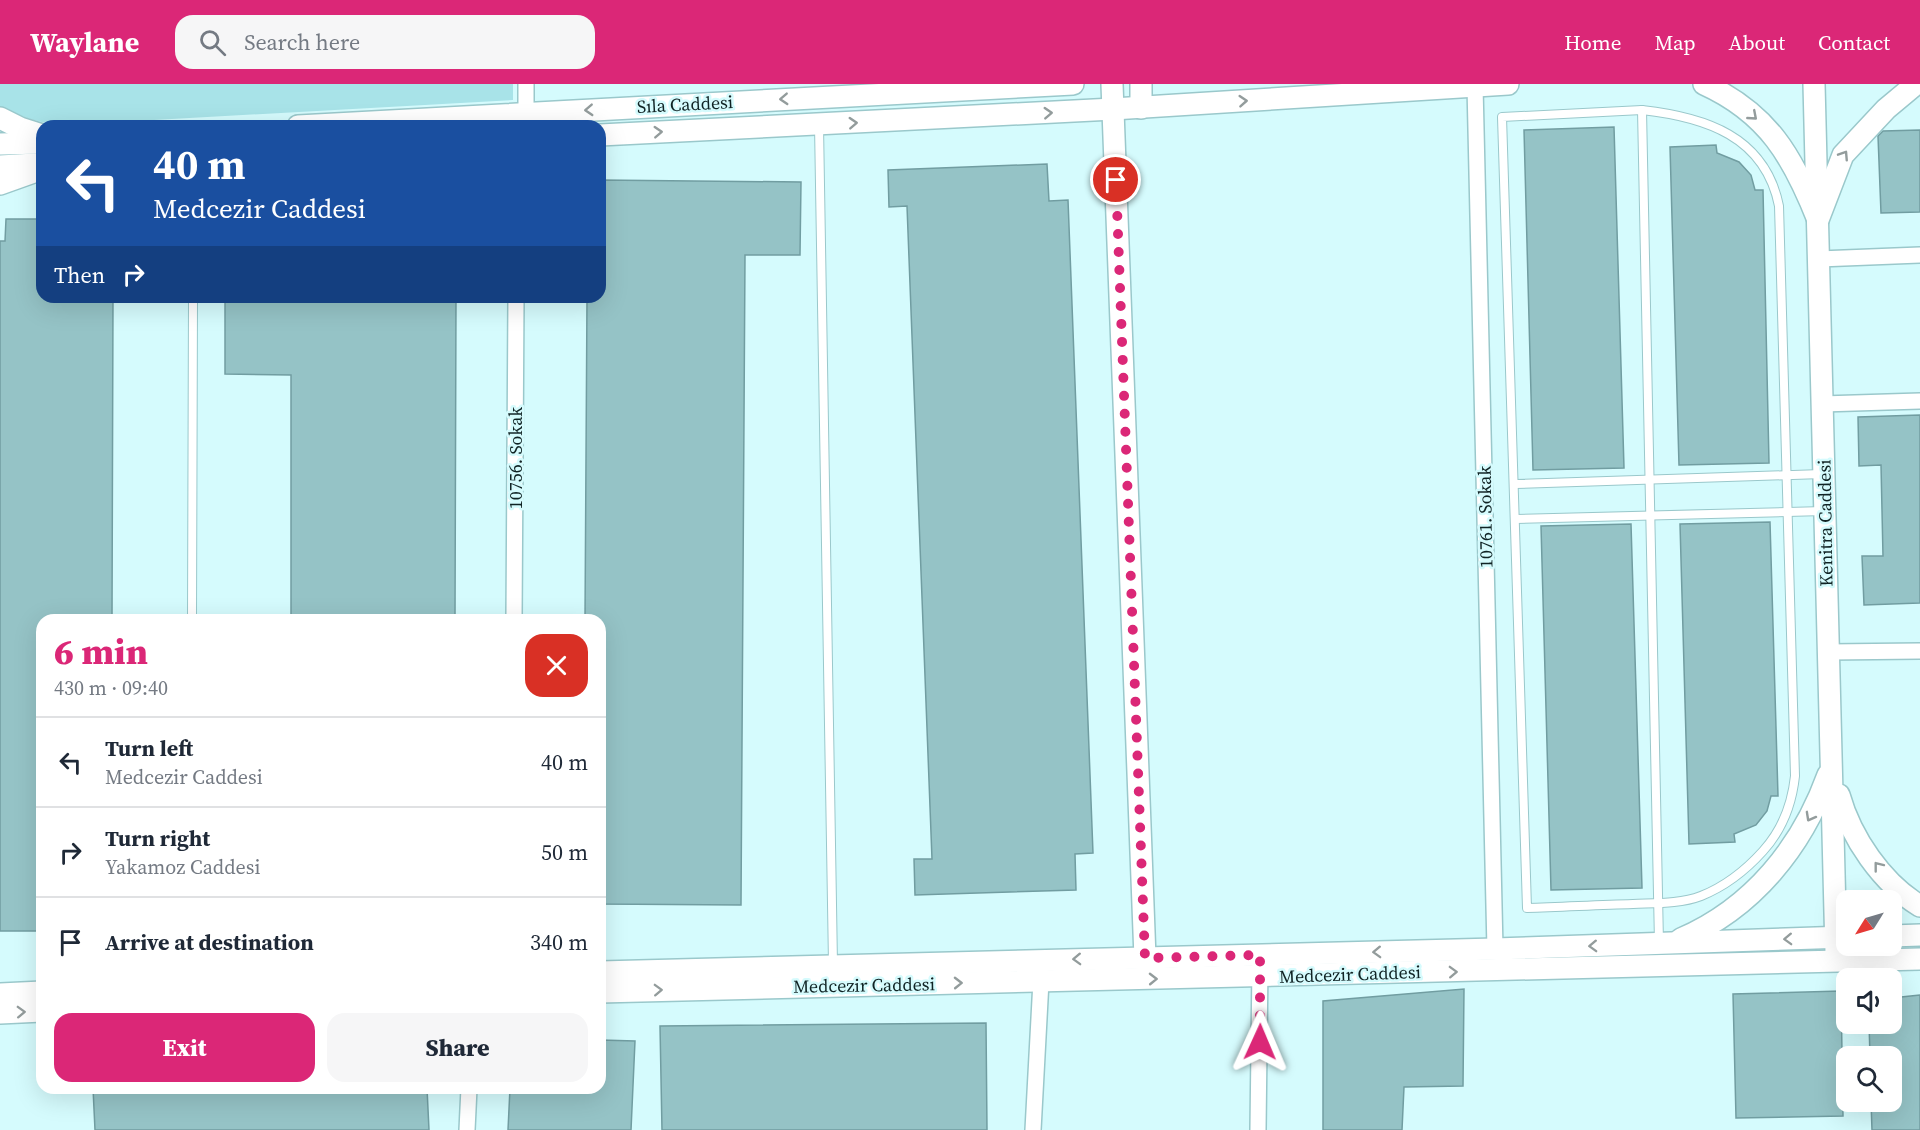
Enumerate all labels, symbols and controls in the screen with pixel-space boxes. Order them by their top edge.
search box [175,15,595,69]
text: Waylane [30,23,139,61]
icon: search [196,26,229,59]
text: Search here [244,27,360,57]
text: Home [1564,28,1622,57]
text: Map [1655,28,1696,57]
text: About [1729,28,1785,57]
text: Contact [1818,28,1890,57]
street label: Sıla Caddesi [636,89,734,119]
one-way arrow [779,93,788,106]
one-way arrow [1238,95,1247,108]
one-way arrow [585,103,594,116]
one-way arrow [1043,106,1052,119]
one-way arrow [1746,109,1756,120]
one-way arrow [849,116,858,129]
one-way arrow [654,126,663,139]
text: 40 m [153,135,246,193]
icon: left [54,144,132,222]
one-way arrow [1837,151,1849,161]
pin [1090,154,1141,205]
icon: arrive [1099,163,1132,196]
text: Medcezir Caddesi [153,190,366,227]
icon: right [117,258,150,291]
text: Then [54,260,105,290]
street label: 10756. Sokak [503,407,528,509]
street label: Kenitra Caddesi [1811,459,1839,587]
street label: 10761. Sokak [1472,465,1498,568]
text: 6 min [54,627,148,676]
button: close [525,634,588,697]
text: 430 m · 09:40 [54,674,168,702]
text: Turn left [105,733,193,763]
icon: left [54,746,87,779]
text: 40 m [541,747,588,777]
text: Medcezir Caddesi [105,763,263,791]
one-way arrow [1806,810,1817,821]
text: Turn right [105,823,210,853]
icon: right [54,836,87,869]
text: 50 m [541,837,588,867]
text: Yakamoz Caddesi [105,853,260,881]
one-way arrow [1874,862,1885,873]
north arrow [1836,890,1902,956]
map controls [1836,890,1902,1112]
icon: arrive [54,926,87,959]
text: Arrive at destination [105,927,314,957]
text: 340 m [530,927,588,957]
one-way arrow [1784,933,1793,945]
one-way arrow [1589,939,1598,952]
one-way arrow [1373,946,1382,958]
one-way arrow [1073,953,1082,966]
street label: Medcezir Caddesi [1279,959,1421,989]
one-way arrow [1449,965,1458,978]
button: sound [1836,968,1902,1034]
street label: Medcezir Caddesi [793,971,935,999]
one-way arrow [1149,973,1158,985]
one-way arrow [954,977,963,989]
one-way arrow [654,984,663,997]
one-way arrow [17,1005,26,1018]
position arrow [1228,1010,1292,1074]
button: Exit [54,1013,315,1082]
button: Share [327,1013,588,1082]
button: search [1836,1046,1902,1112]

